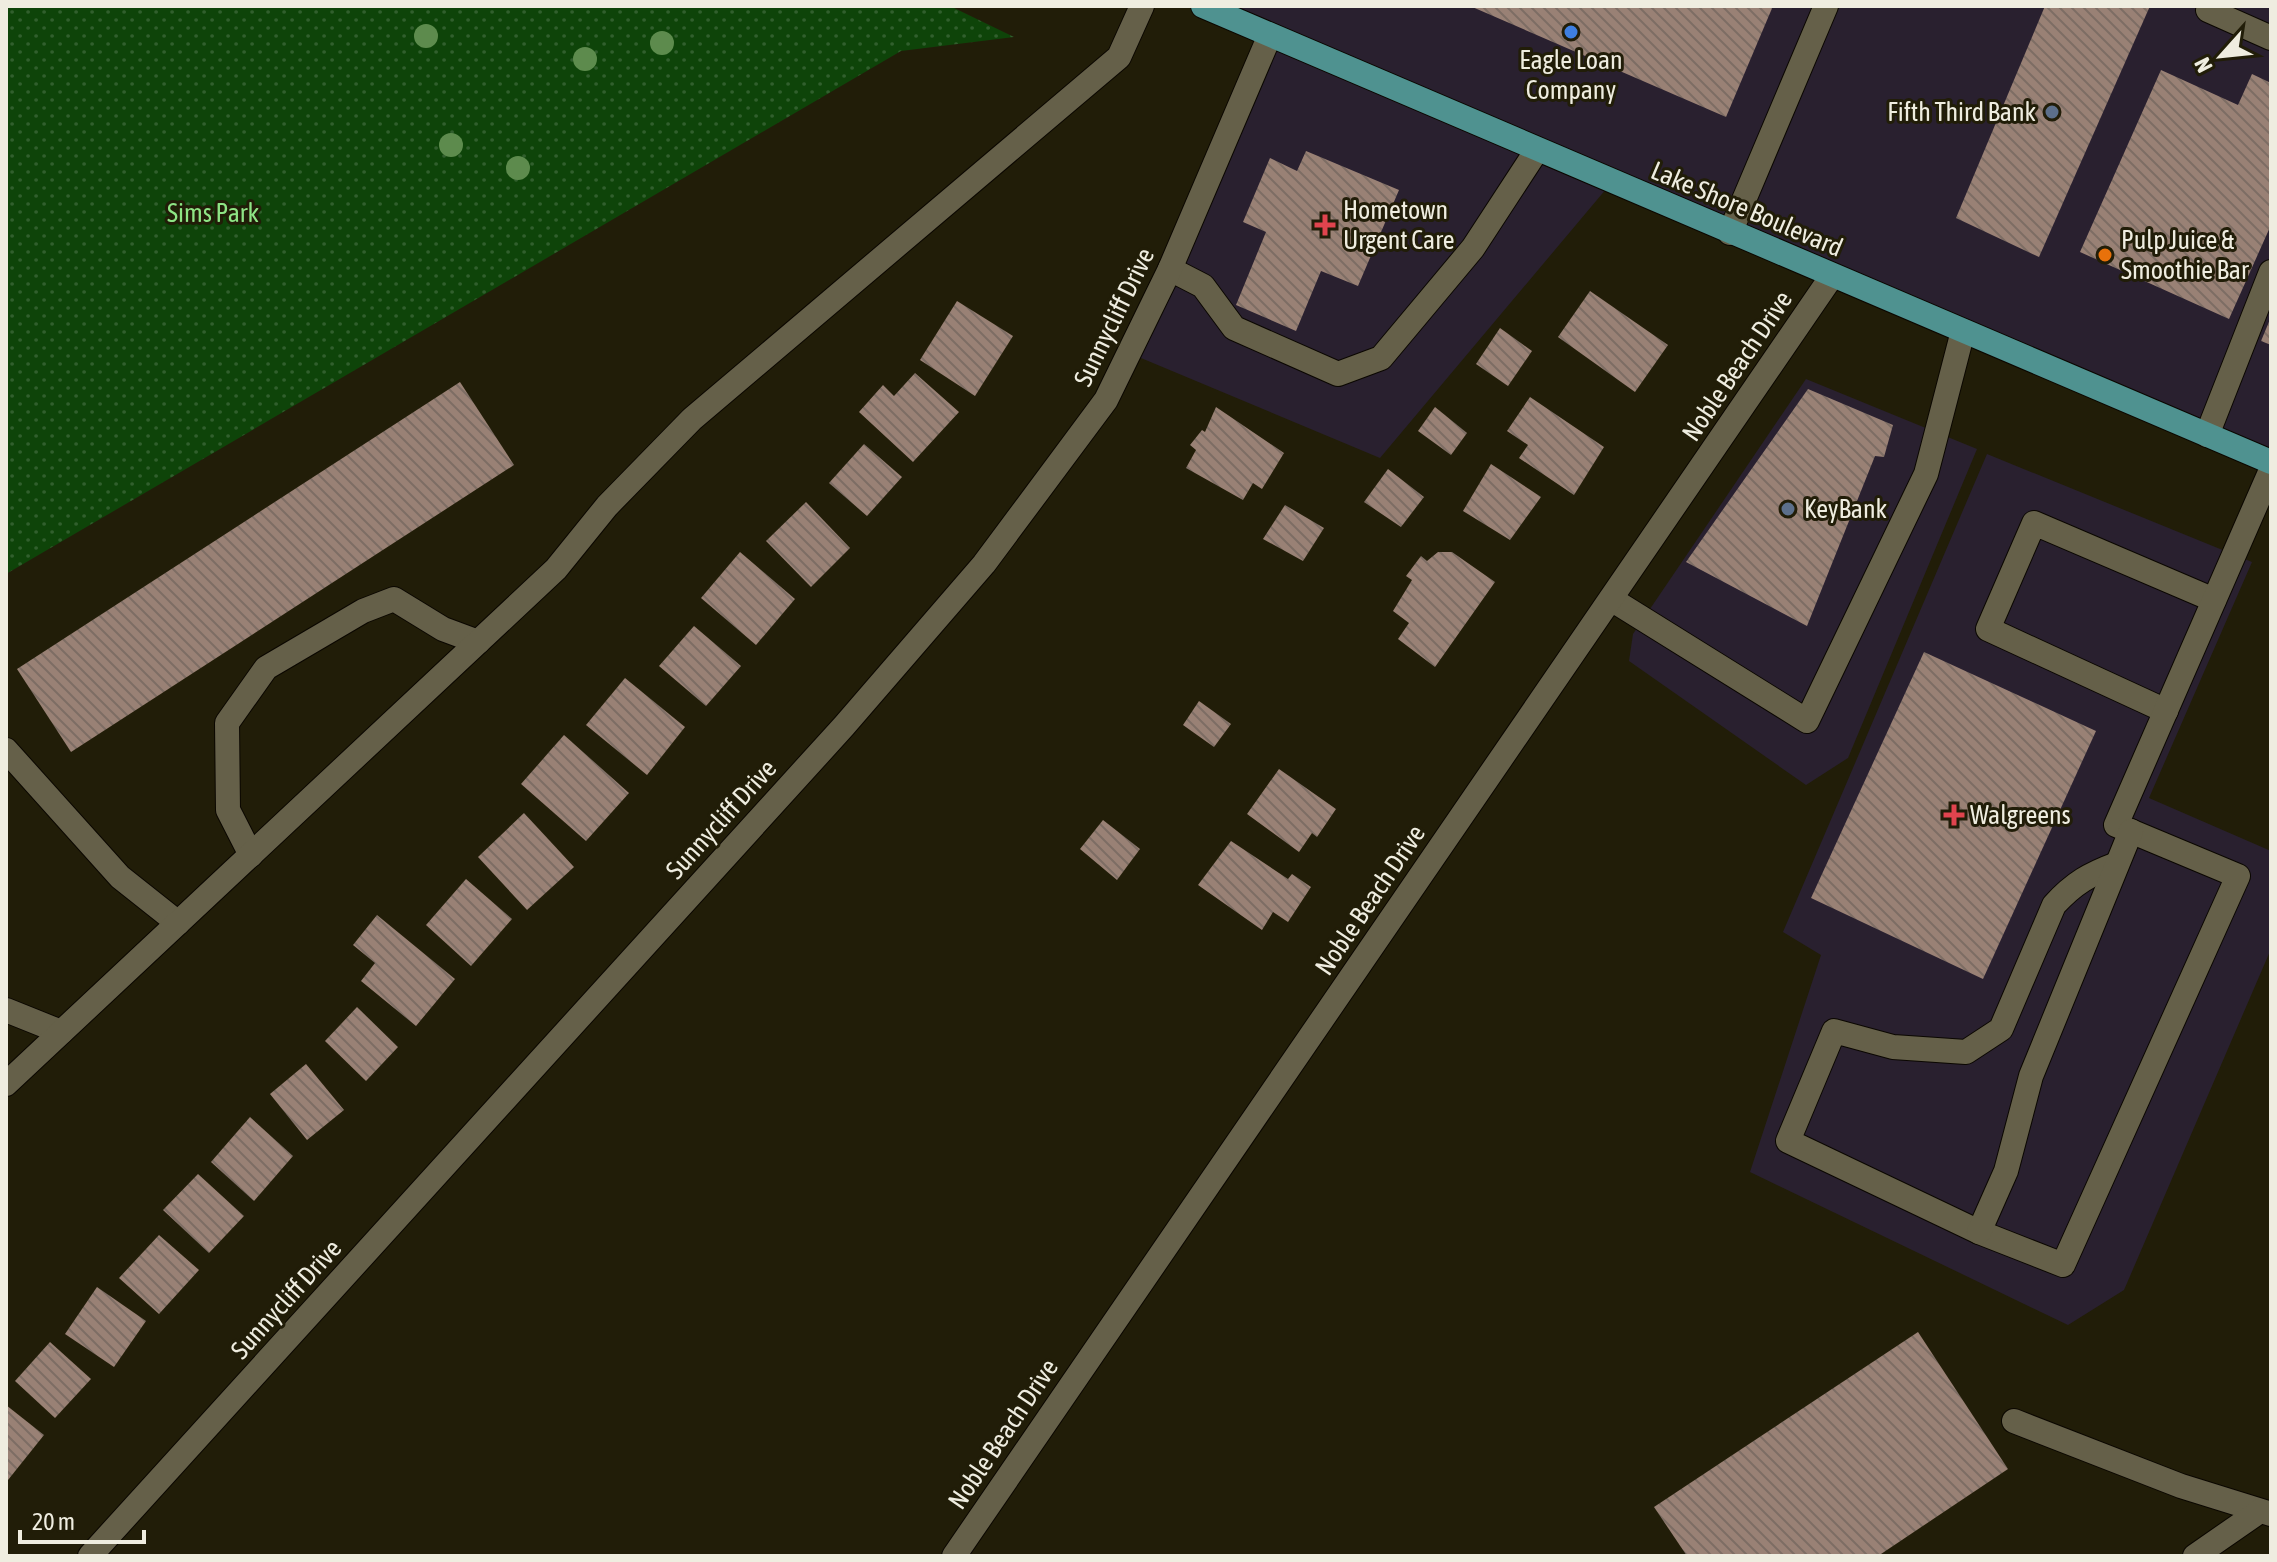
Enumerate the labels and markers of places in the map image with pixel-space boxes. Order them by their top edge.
marker: Eagle Loan Company [1562,23,1580,41]
place label: Eagle Loan Company [1519,45,1623,105]
place label: Fifth Third Bank [1887,97,2036,127]
marker: Fifth Third Bank [2043,103,2061,121]
place label: Hometown Urgent Care [1343,195,1455,255]
marker: Hometown Urgent Care [1314,214,1336,236]
place label: Pulp Juice & Smoothie Bar [2121,225,2249,285]
marker: Pulp Juice & Smoothie Bar [2096,246,2114,264]
place label: KeyBank [1804,494,1887,524]
marker: KeyBank [1779,500,1797,518]
place label: Walgreens [1970,800,2071,830]
marker: Walgreens [1945,806,1963,824]

